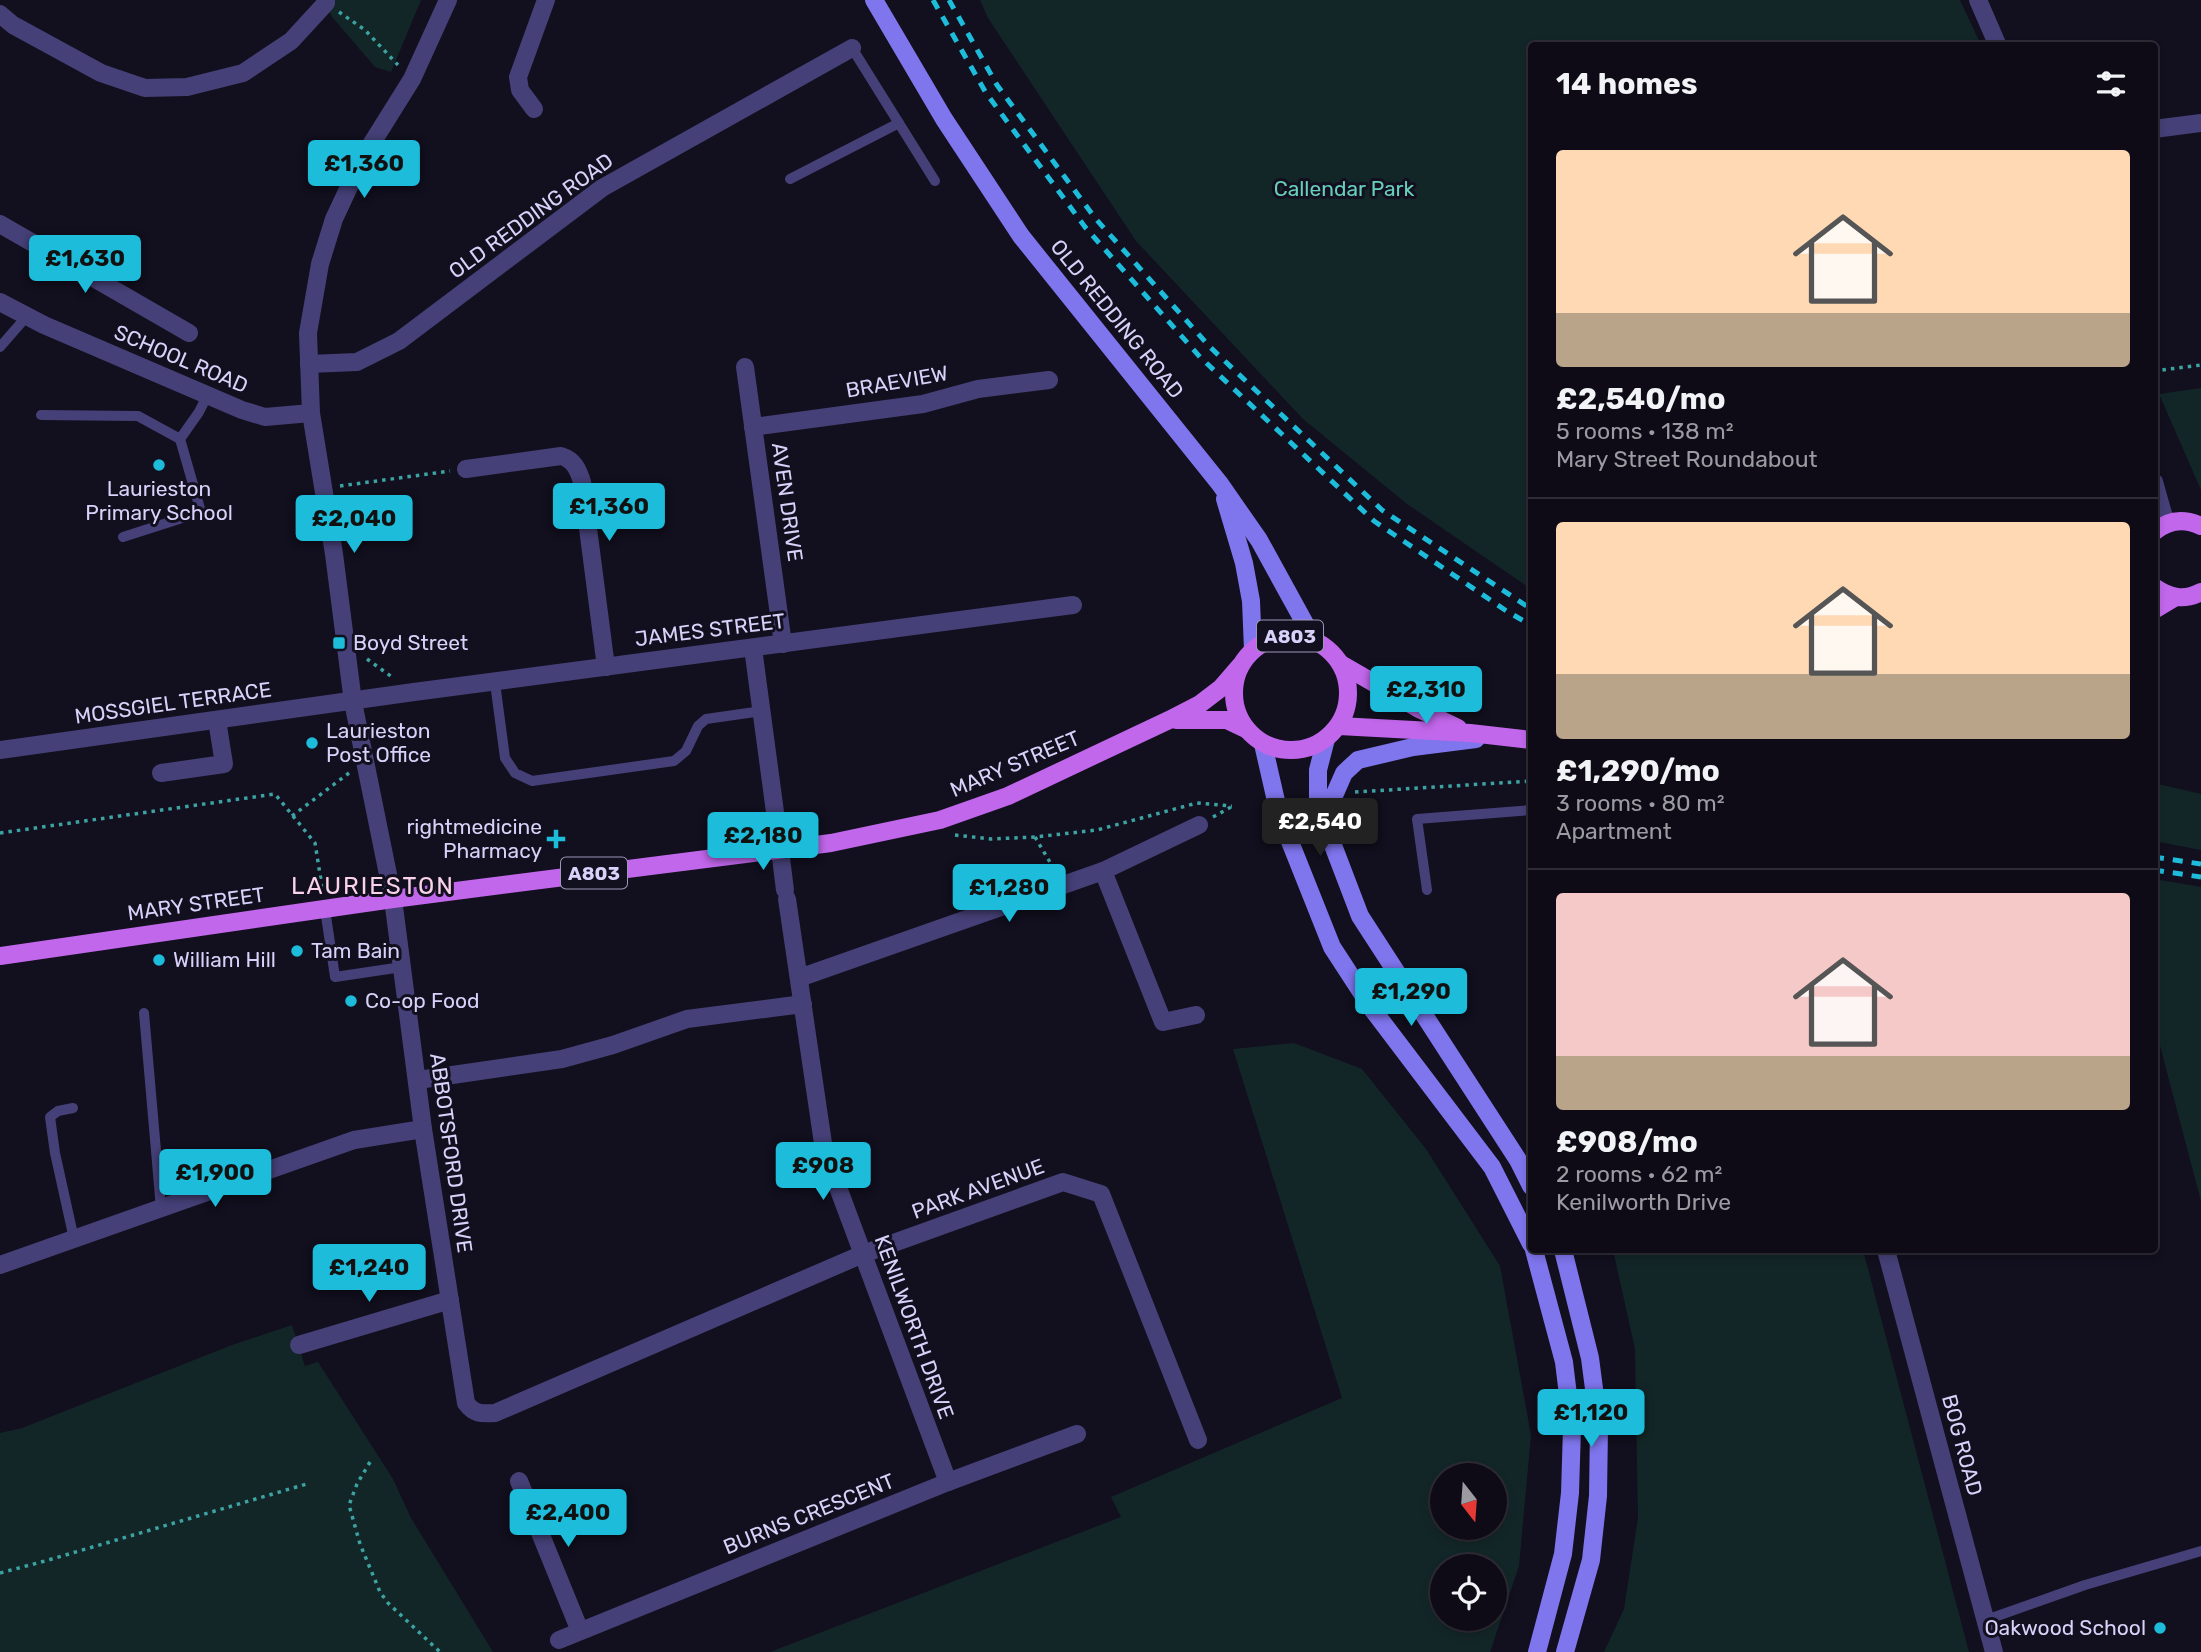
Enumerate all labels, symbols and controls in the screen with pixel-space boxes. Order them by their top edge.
icon: filters [2092,65,2130,103]
text: 14 homes [1556,66,1698,102]
pin: £1,360 [307,140,421,200]
street label: OLD REDDING ROAD [444,148,618,284]
text: £1,360 [324,149,404,177]
park label: Callendar Park [1274,176,1415,201]
icon: home [1780,196,1906,322]
street label: OLD REDDING ROAD [1046,234,1189,403]
pin: £1,630 [28,236,142,295]
text: £1,630 [45,244,125,272]
street label: SCHOOL ROAD [110,319,252,398]
street label: BRAEVIEW [844,360,950,403]
text: £2,540/mo [1556,381,1726,417]
text: 5 rooms · 138 m² [1556,417,1733,445]
street label: AVEN DRIVE [767,441,808,563]
text: Mary Street Roundabout [1556,445,1818,473]
marker: Laurieston Primary School [151,457,167,473]
place label: Laurieston Primary School [85,476,233,525]
pin: £1,360 [552,484,666,543]
text: £1,360 [569,492,649,520]
pin: £2,040 [297,496,411,555]
text: £2,040 [312,504,396,532]
icon: home [1780,568,1906,694]
street label: JAMES STREET [633,608,786,651]
road number: A803 [1257,621,1323,652]
place label: Boyd Street [353,630,468,655]
marker: Boyd Street [331,635,347,651]
pin: £2,310 [1369,666,1483,726]
text: £2,310 [1386,675,1466,703]
street label: MOSSGIEL TERRACE [73,676,273,729]
place label: Laurieston Post Office [326,718,431,767]
street label: MARY STREET [946,725,1083,802]
marker: Laurieston Post Office [304,735,320,751]
text: £1,290/mo [1556,753,1720,789]
text: 3 rooms · 80 m² [1556,789,1725,817]
pin: £2,540 [1263,798,1377,858]
text: £2,540 [1278,807,1362,835]
pin: £2,180 [706,812,820,872]
place label: rightmedicine Pharmacy [406,814,542,863]
text: Apartment [1556,817,1672,845]
text: £2,180 [723,821,803,849]
marker: rightmedicine Pharmacy [548,831,564,847]
road number: A803 [561,858,627,888]
pin: £1,280 [952,864,1066,924]
district label: LAURIESTON [291,872,455,900]
text: £1,280 [969,873,1049,901]
street label: MARY STREET [126,881,266,926]
place label: Tam Bain [311,938,400,963]
icon: home [1780,939,1906,1065]
marker: Tam Bain [289,943,305,959]
place label: William Hill [173,947,276,972]
marker: William Hill [151,952,167,968]
pin: £1,290 [1354,968,1468,1028]
text: £1,290 [1371,977,1451,1005]
place label: Co-op Food [365,988,480,1013]
marker: Co-op Food [343,993,359,1009]
street label: ABBOTSFORD DRIVE [425,1051,478,1254]
text: £908/mo [1556,1124,1698,1160]
pin: £908 [782,1142,864,1202]
pin: £1,900 [158,1150,272,1209]
text: £908 [792,1151,854,1179]
street label: PARK AVENUE [908,1153,1047,1224]
text: £1,900 [175,1158,255,1186]
text: 2 rooms · 62 m² [1556,1160,1722,1188]
text: Kenilworth Drive [1556,1188,1731,1216]
street label: KENILWORTH DRIVE [870,1232,959,1422]
pin: £1,240 [312,1244,426,1304]
text: £1,240 [329,1253,409,1281]
pin: £1,120 [1534,1390,1648,1449]
street label: BOG ROAD [1937,1391,1988,1498]
text: £1,120 [1554,1398,1628,1426]
north arrow [1430,1463,1507,1540]
map controls [1430,1463,1507,1631]
street label: BURNS CRESCENT [720,1468,898,1559]
pin: £2,400 [511,1490,625,1549]
text: £2,400 [526,1498,610,1526]
button: locate [1430,1554,1507,1631]
place label: Oakwood School [1984,1615,2146,1640]
marker: Oakwood School [2152,1620,2168,1636]

